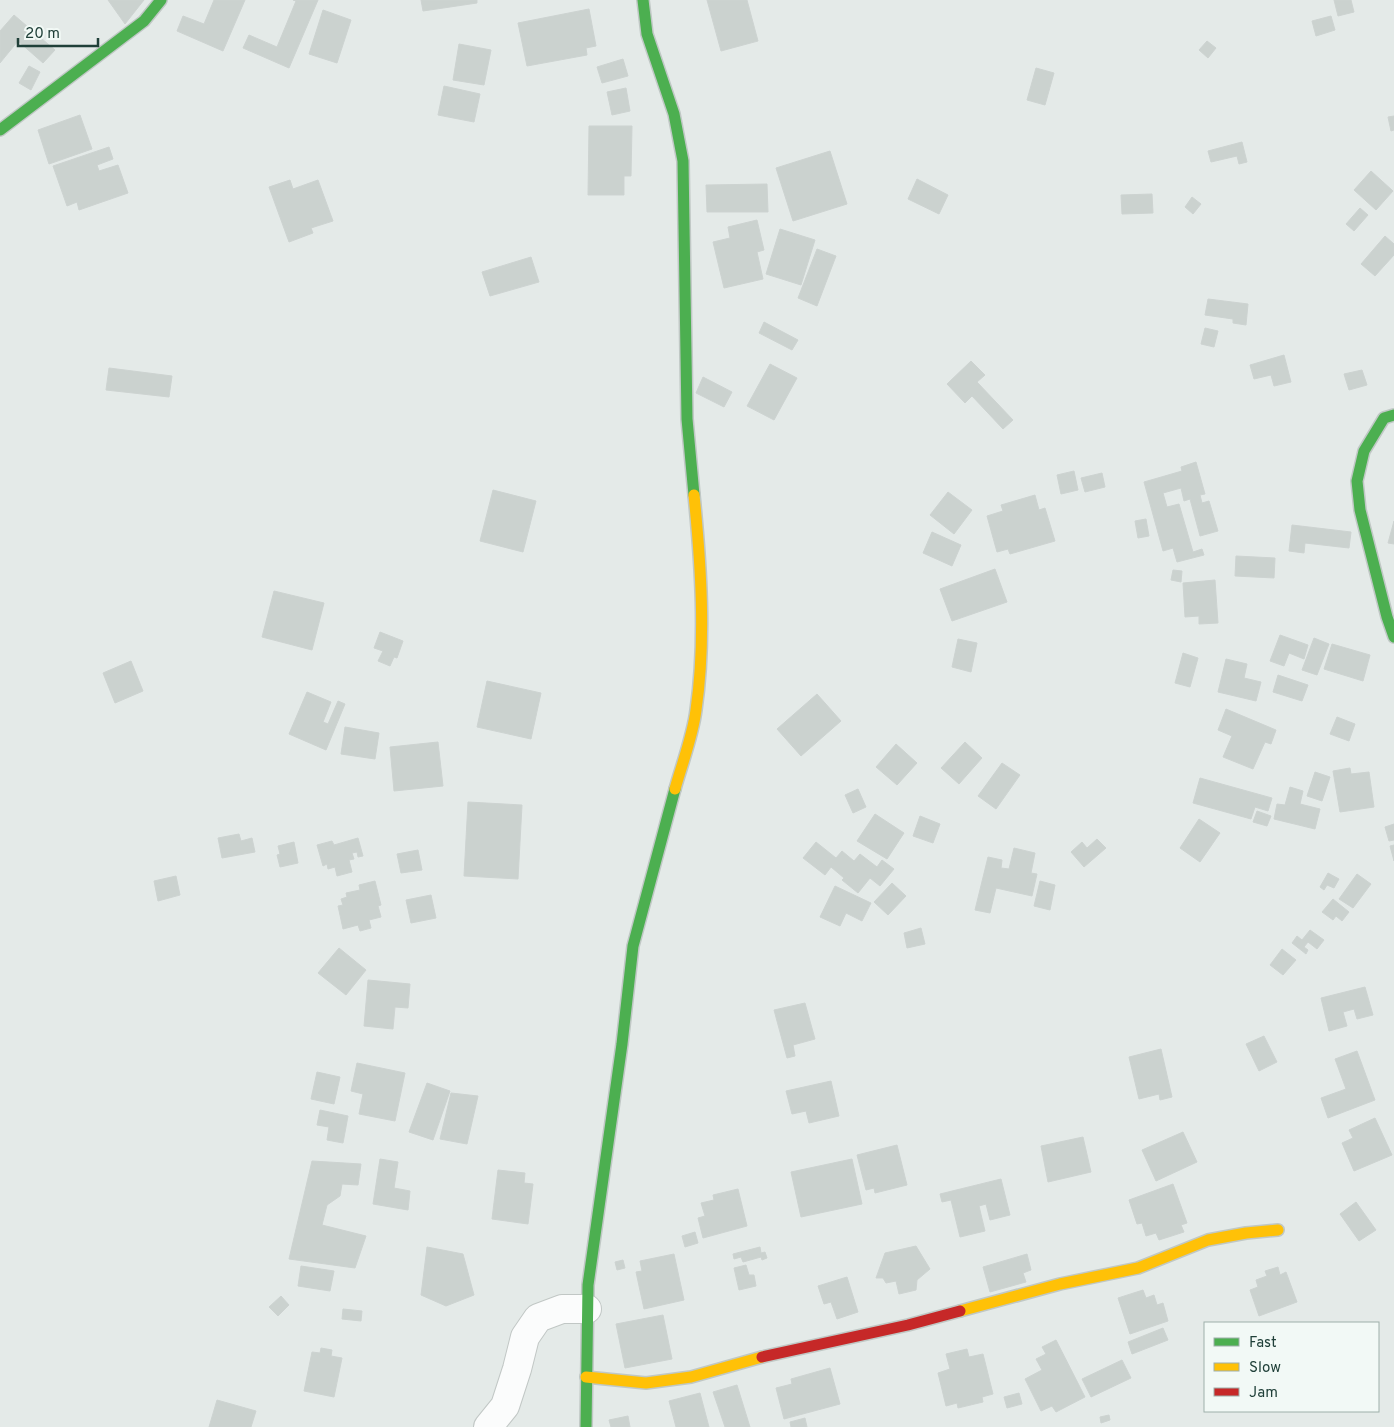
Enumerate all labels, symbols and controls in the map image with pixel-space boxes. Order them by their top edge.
scale bar [18,15,98,47]
text: 20 m [25,25,60,44]
legend [1204,1322,1379,1412]
text: Fast [1249,1334,1277,1353]
text: Slow [1249,1359,1281,1378]
text: Jam [1249,1384,1278,1403]

